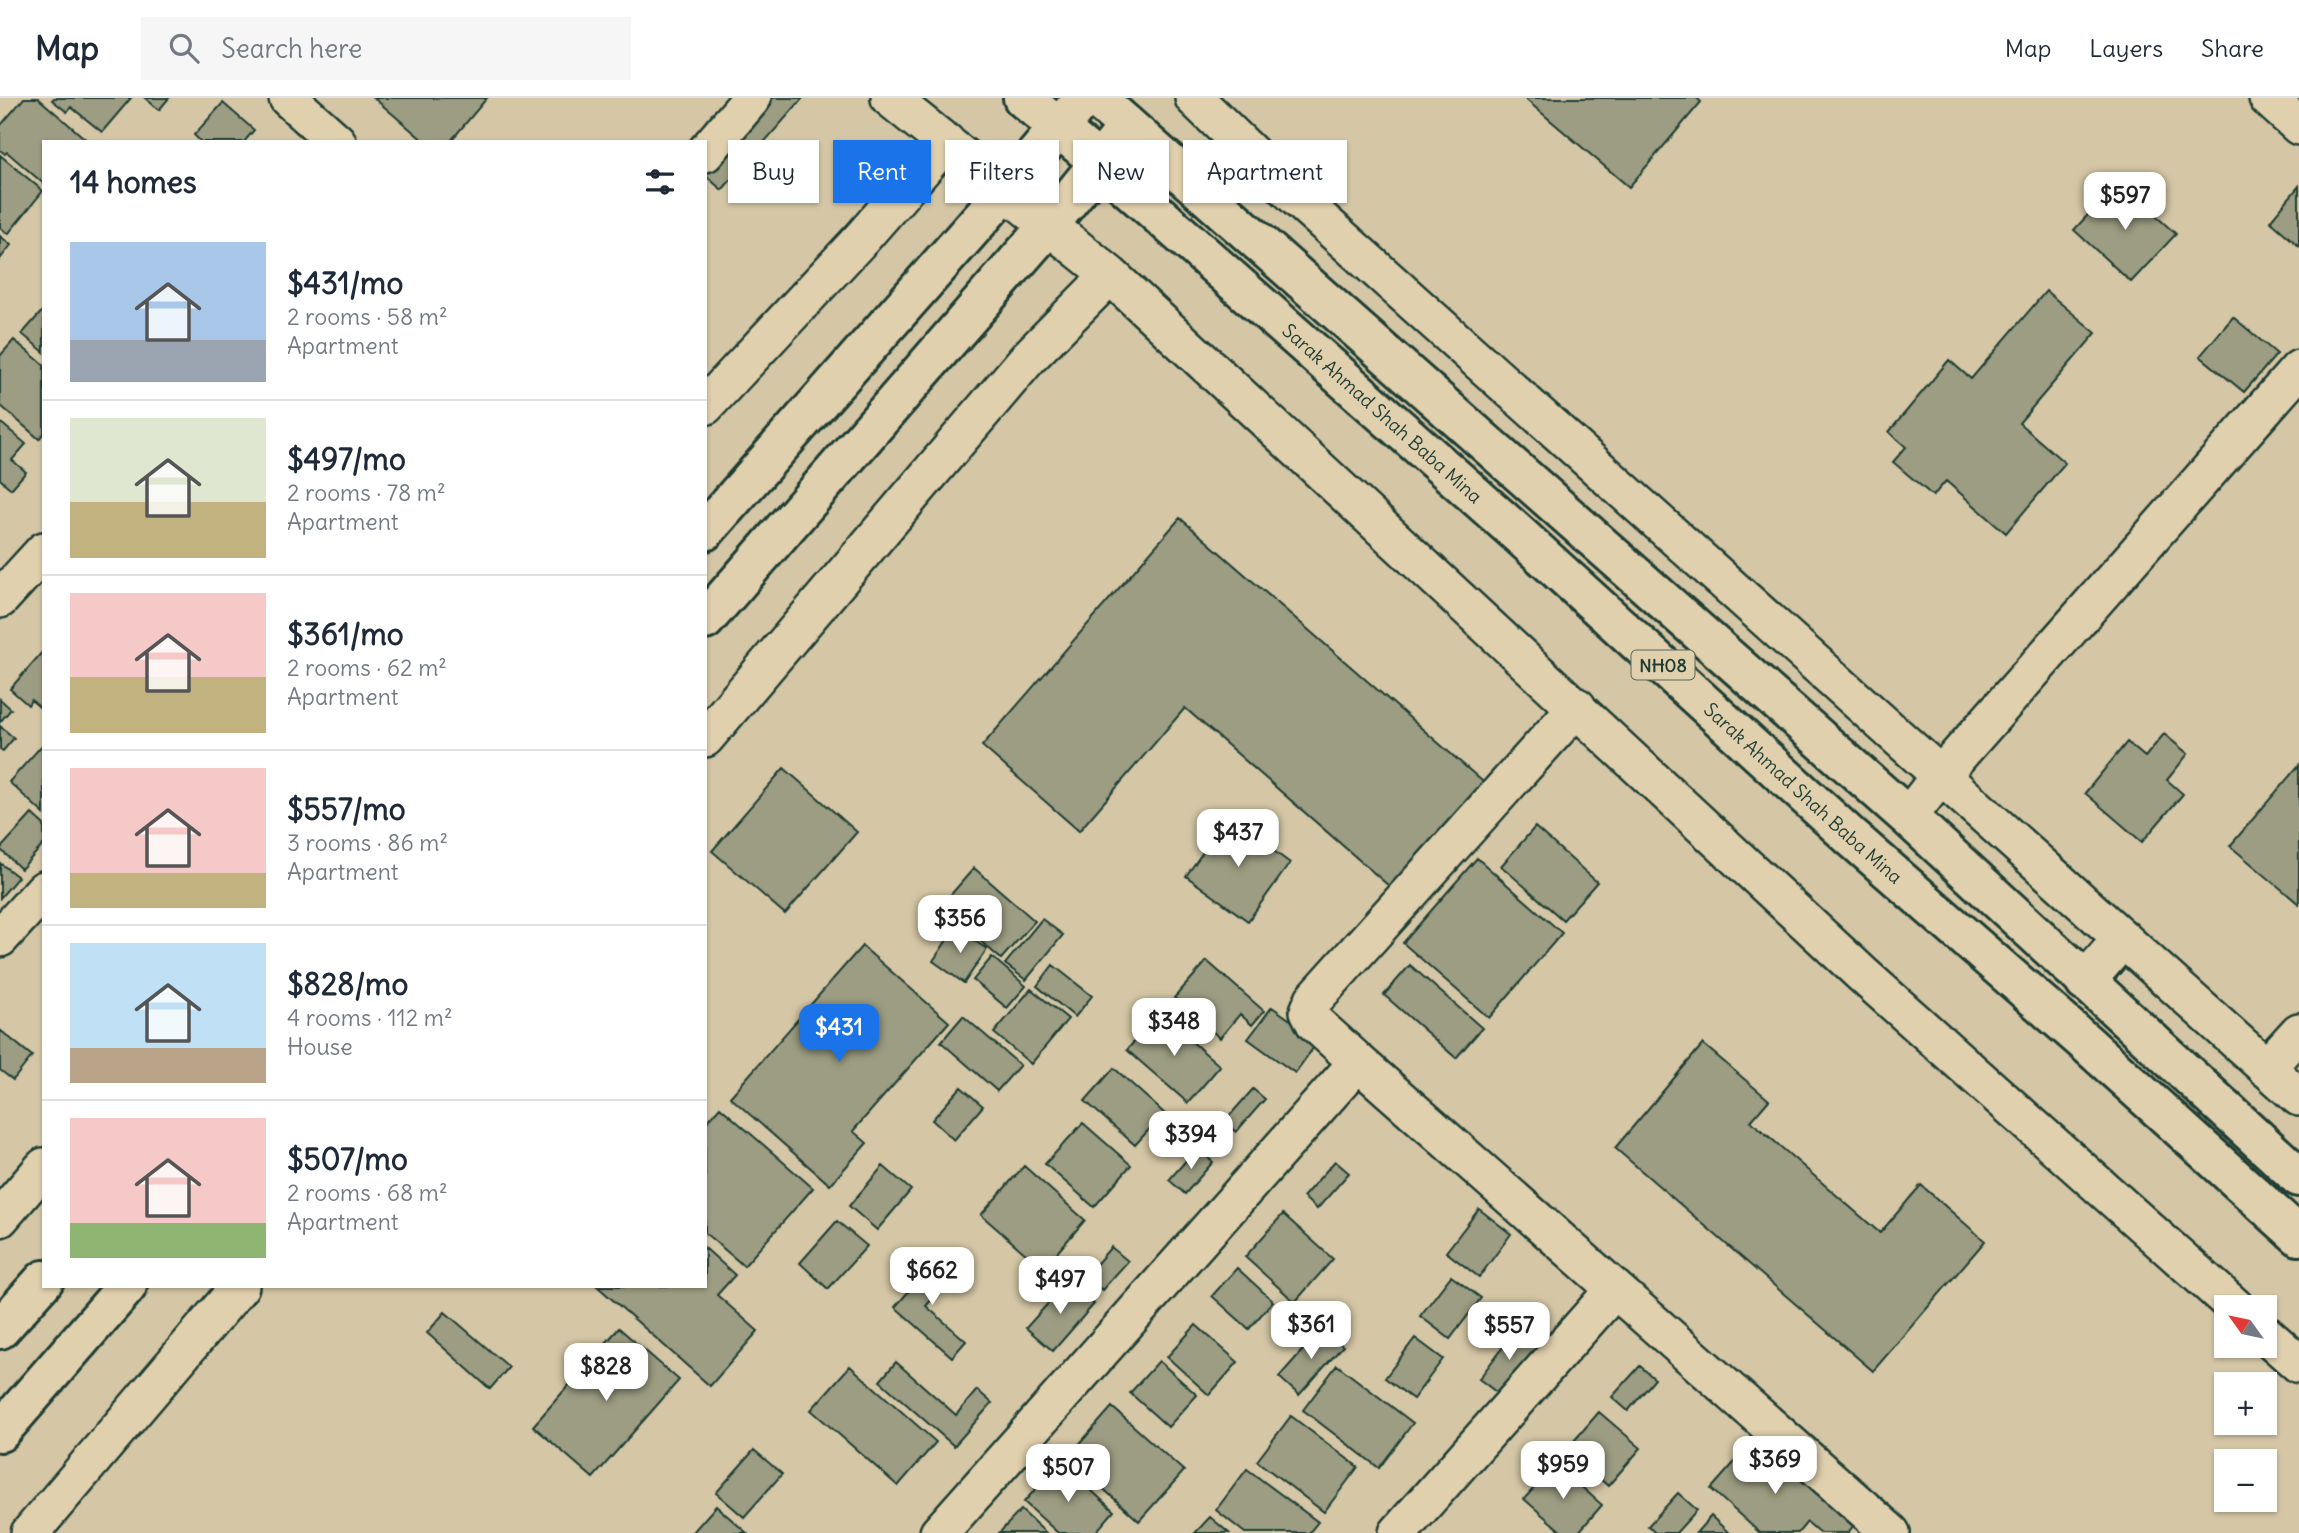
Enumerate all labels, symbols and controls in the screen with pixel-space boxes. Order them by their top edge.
search box [141,17,631,80]
text: Map [35,27,99,69]
icon: search [165,29,203,67]
text: Search here [221,32,362,65]
text: Map [2005,33,2051,63]
text: Layers [2089,33,2163,63]
text: Share [2201,33,2264,63]
chip: Buy [728,140,819,203]
chip: Rent [833,140,931,203]
chip: Filters [945,140,1059,203]
chip: New [1073,140,1169,203]
chip: Apartment [1183,140,1347,203]
text: 14 homes [70,163,197,201]
icon: filters [641,163,679,201]
pin: $597 [2084,172,2166,232]
text: $597 [2100,180,2150,209]
text: $431/mo [287,264,403,302]
icon: home [126,270,210,354]
text: 2 rooms · 58 m² [287,302,448,331]
street label: Sarak Ahmad Shah Baba Mina [1277,318,1487,508]
text: Apartment [287,331,399,360]
text: $497/mo [287,440,406,478]
icon: home [126,446,210,530]
text: 2 rooms · 78 m² [287,478,446,507]
text: Apartment [287,507,399,536]
text: $361/mo [287,615,404,653]
icon: home [126,621,210,705]
road number: NH08 [1632,650,1694,680]
text: 2 rooms · 62 m² [287,653,447,682]
text: Apartment [287,682,399,711]
street label: Sarak Ahmad Shah Baba Mina [1699,697,1908,889]
text: $557/mo [287,790,406,828]
icon: home [126,796,210,880]
pin: $437 [1197,810,1279,869]
text: $437 [1213,817,1263,846]
text: 3 rooms · 86 m² [287,828,448,857]
text: Apartment [287,857,399,886]
pin: $356 [919,896,1001,955]
text: $356 [934,903,986,932]
text: $828/mo [287,965,408,1003]
icon: home [126,971,210,1055]
pin: $348 [1133,998,1215,1058]
text: 4 rooms · 112 m² [287,1003,453,1032]
pin: $431 [798,1004,880,1064]
text: $348 [1148,1006,1200,1035]
text: $431 [815,1012,863,1041]
text: House [287,1032,353,1061]
pin: $394 [1150,1112,1232,1171]
text: $394 [1165,1119,1217,1148]
text: $507/mo [287,1140,408,1178]
icon: home [126,1146,210,1230]
text: 2 rooms · 68 m² [287,1178,448,1207]
text: Apartment [287,1207,399,1236]
pin: $662 [891,1248,973,1307]
text: $662 [906,1255,958,1284]
pin: $497 [1019,1256,1101,1316]
text: $497 [1035,1264,1085,1293]
north arrow [2214,1295,2277,1358]
map controls [2214,1295,2277,1512]
pin: $361 [1270,1302,1352,1361]
pin: $557 [1468,1302,1550,1362]
text: $361 [1287,1309,1335,1338]
text: $557 [1484,1310,1534,1339]
pin: $828 [565,1344,647,1403]
text: $828 [580,1351,632,1380]
button: + [2214,1372,2277,1435]
pin: $369 [1734,1436,1816,1496]
pin: $959 [1522,1442,1604,1501]
pin: $507 [1027,1444,1109,1504]
text: $369 [1749,1444,1801,1473]
text: $959 [1537,1449,1589,1478]
button: − [2214,1449,2277,1512]
text: $507 [1042,1452,1094,1481]

